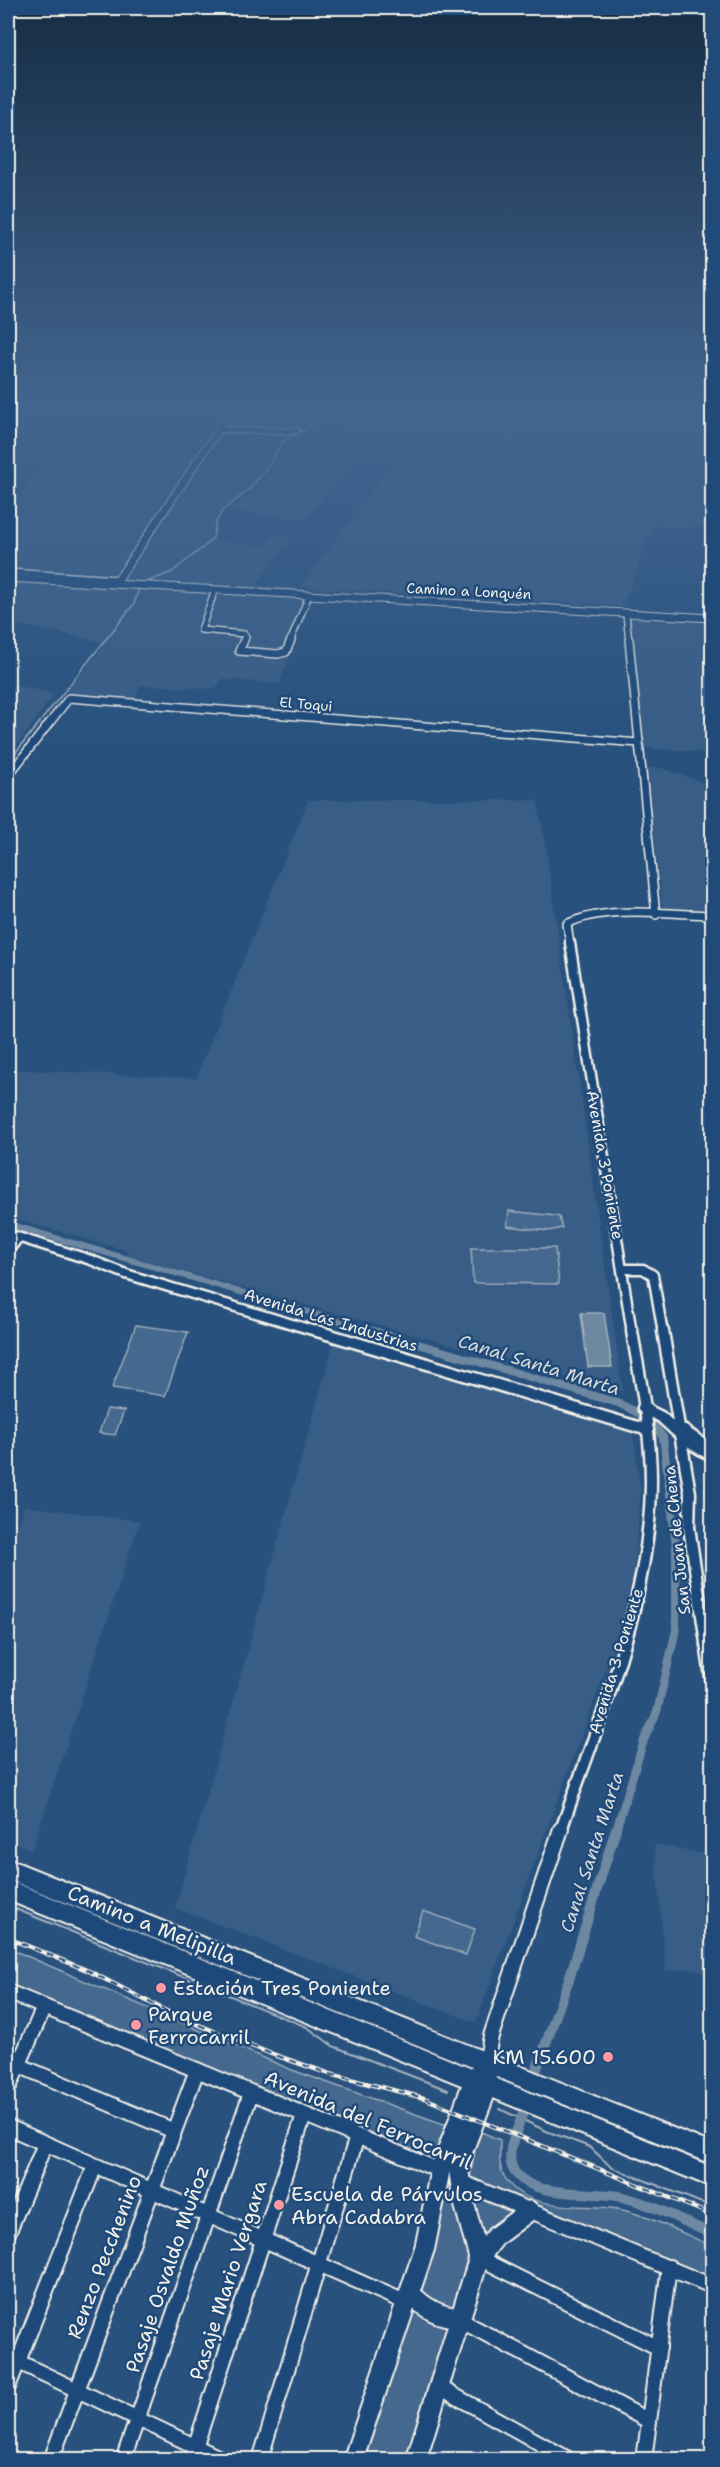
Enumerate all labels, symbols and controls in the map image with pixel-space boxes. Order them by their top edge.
street label: Camino a Lonquén [406,579,532,603]
street label: El Toqui [279,693,333,715]
street label: Avenida 3 Poniente [582,1089,628,1241]
street label: Avenida Las Industrias [242,1284,421,1356]
water label: Canal Santa Marta [455,1329,623,1401]
street label: San Juan de Chena [659,1464,695,1616]
street label: Avenida 3 Poniente [584,1586,648,1736]
water label: Canal Santa Marta [555,1769,629,1935]
street label: Camino a Melipilla [64,1879,241,1971]
place label: Estación Tres Poniente [173,1975,391,2001]
marker: Estación Tres Poniente [154,1981,168,1995]
place label: Parque Ferrocarril [148,2001,250,2050]
marker: Parque Ferrocarril [129,2018,143,2032]
place label: KM 15.600 [492,2044,596,2070]
marker: KM 15.600 [601,2050,615,2064]
street label: Avenida del Ferrocarril [260,2064,476,2176]
street label: Pasaje Osvaldo Muñoz [119,2162,215,2376]
street label: Renzo Pecchenino [61,2172,147,2342]
street label: Pasaje Mario Vergara [183,2176,273,2383]
place label: Escuela de Párvulos Abra Cadabra [291,2181,483,2230]
marker: Escuela de Párvulos Abra Cadabra [272,2198,286,2212]

